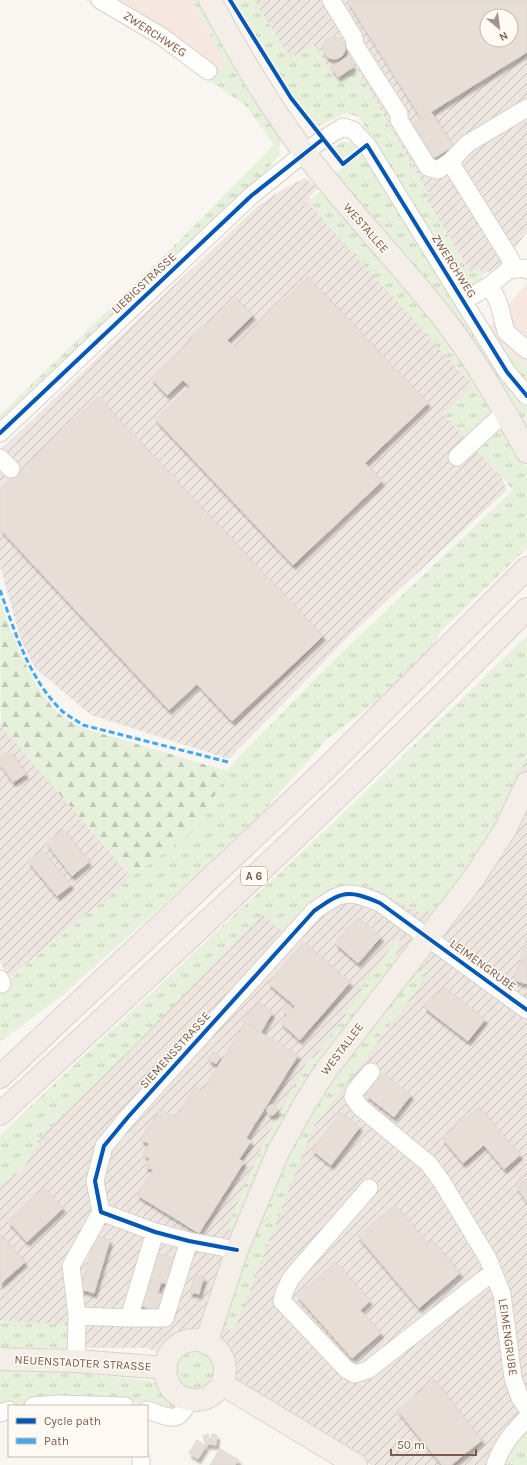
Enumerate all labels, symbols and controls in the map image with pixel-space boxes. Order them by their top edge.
street label: ZWERCHWEG [121,8,189,60]
north arrow [479,8,519,48]
text: N [497,29,510,44]
street label: WESTALLEE [340,200,392,256]
street label: ZWERCHWEG [429,232,479,300]
street label: LIEBIGSTRASSE [109,250,179,316]
road number: A 6 [241,867,267,885]
street label: LEIMENGRUBE [447,936,519,994]
street label: SIEMENSSTRASSE [137,1009,213,1091]
street label: WESTALLEE [318,1020,366,1078]
street label: LEIMENGRUBE [496,1297,520,1377]
street label: NEUENSTADTER STRASSE [14,1352,152,1374]
legend [8,1405,148,1457]
text: Cycle path [44,1414,101,1428]
scale bar [391,1431,476,1457]
text: Path [44,1434,69,1448]
text: 50 m [397,1438,425,1452]

